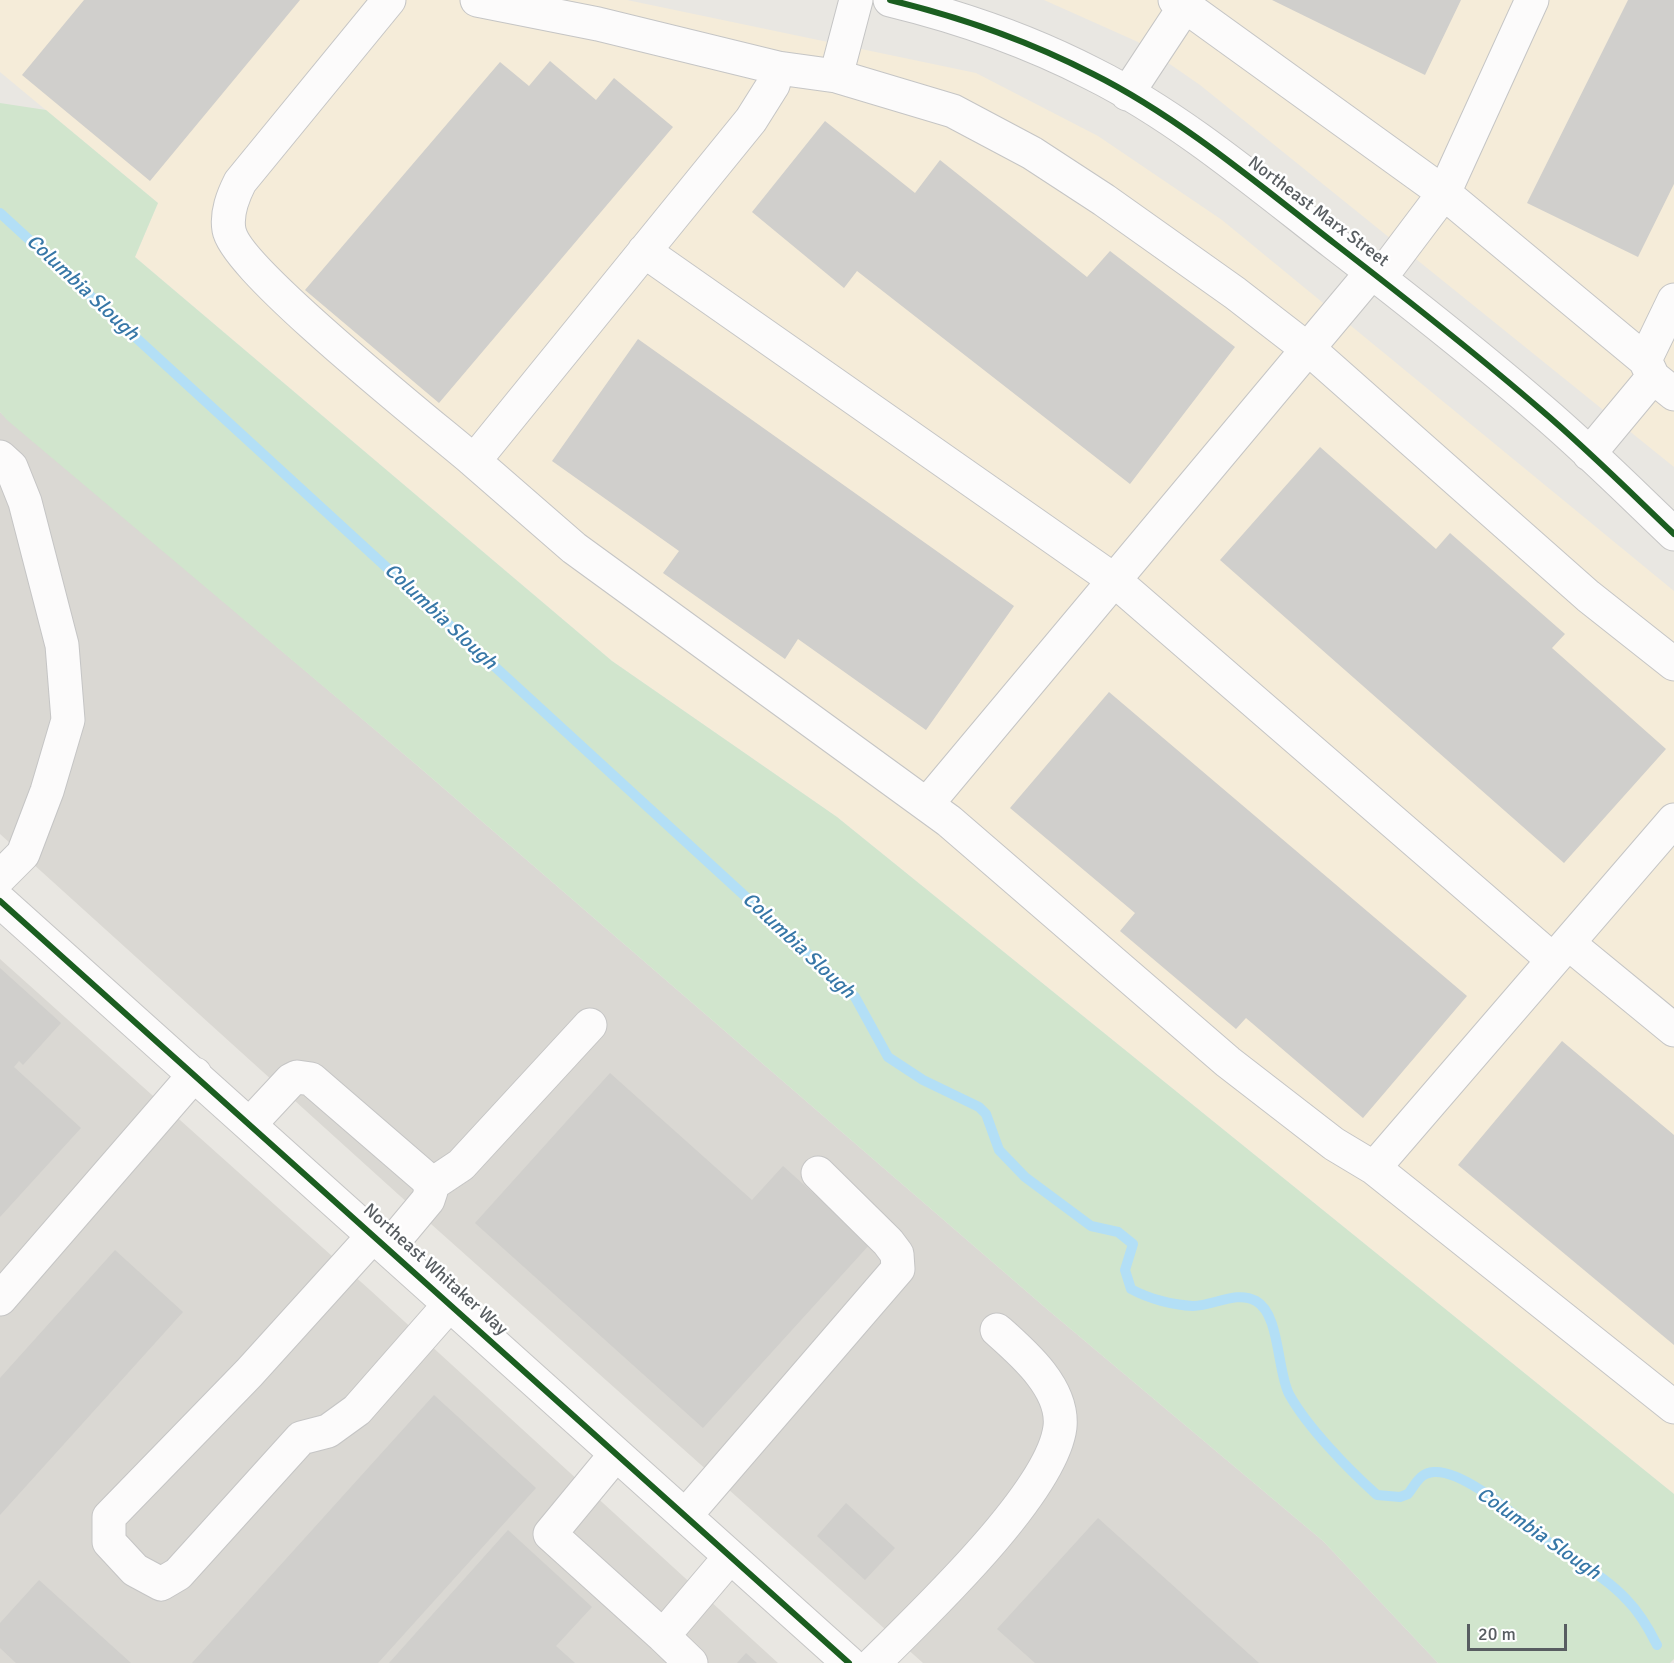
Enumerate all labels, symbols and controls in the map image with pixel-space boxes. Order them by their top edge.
street label: Northeast Marx Street [1243,152,1393,272]
water label: Columbia Slough [21,230,143,346]
water label: Columbia Slough [379,559,501,675]
water label: Columbia Slough [737,888,859,1004]
street label: Northeast Whitaker Way [358,1200,512,1340]
water label: Columbia Slough [1472,1483,1604,1585]
scale bar [1470,1612,1570,1650]
text: 20 m [1478,1623,1516,1645]

